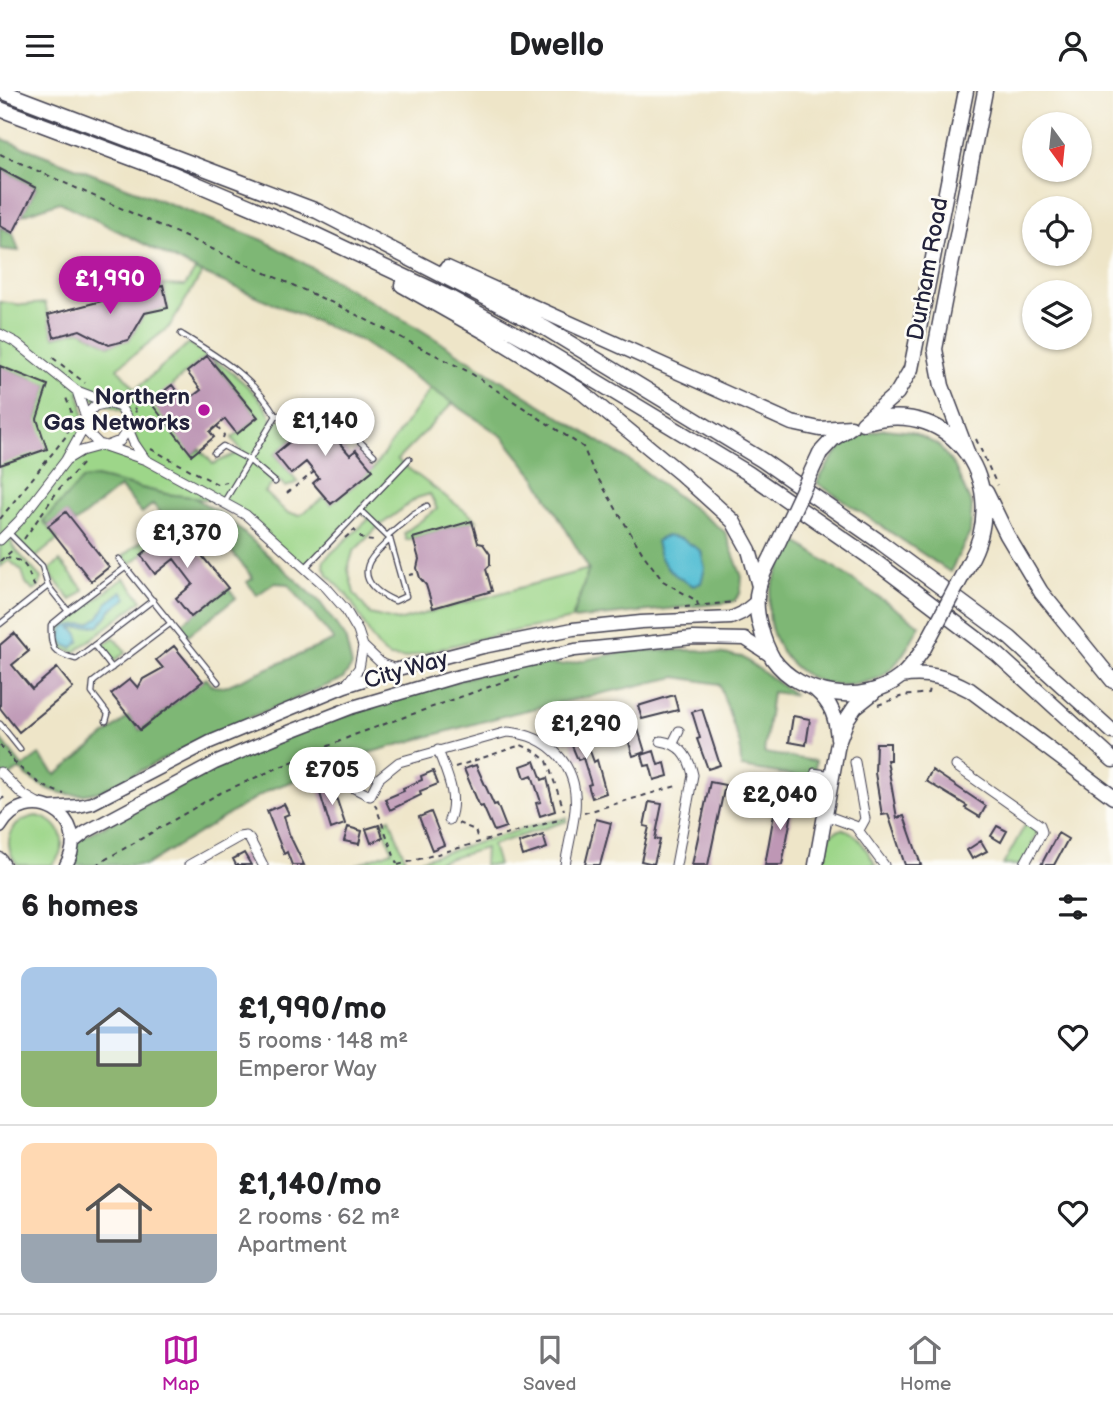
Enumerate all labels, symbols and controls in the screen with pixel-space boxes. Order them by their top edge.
text: Dwello [509,26,604,65]
icon: menu [21,27,59,65]
icon: person [1054,27,1092,65]
north arrow [1022,112,1092,182]
map controls [1022,112,1092,350]
street label: Durham Road [902,195,954,343]
button: locate [1022,196,1092,266]
pin: £1,990 [53,257,167,316]
text: £1,990 [75,265,145,293]
button: layers [1022,280,1092,350]
place label: Northern Gas Networks [44,383,190,437]
pin: £1,140 [268,399,382,458]
marker: Northern Gas Networks [196,402,212,418]
text: £1,140 [292,407,358,435]
pin: £1,370 [130,511,244,570]
text: £1,370 [152,519,222,547]
street label: City Way [361,645,452,695]
pin: £1,290 [529,701,643,761]
text: £1,290 [551,710,621,738]
pin: £705 [291,747,373,807]
text: £705 [305,756,359,784]
pin: £2,040 [723,773,837,832]
text: £2,040 [742,781,818,809]
icon: filters [1054,888,1092,926]
text: 6 homes [21,889,138,925]
text: £1,990/mo [238,991,387,1027]
icon: home [77,995,161,1079]
icon: heart [1054,1018,1092,1056]
text: 5 rooms · 148 m² [238,1027,408,1055]
text: Emperor Way [238,1055,377,1083]
text: £1,140/mo [238,1167,382,1203]
icon: home [77,1171,161,1255]
icon: heart [1054,1194,1092,1232]
text: 2 rooms · 62 m² [238,1203,400,1231]
text: Apartment [238,1231,347,1259]
tab: Map [162,1331,200,1396]
tab: Saved [523,1331,576,1396]
tab: Home [900,1331,951,1396]

